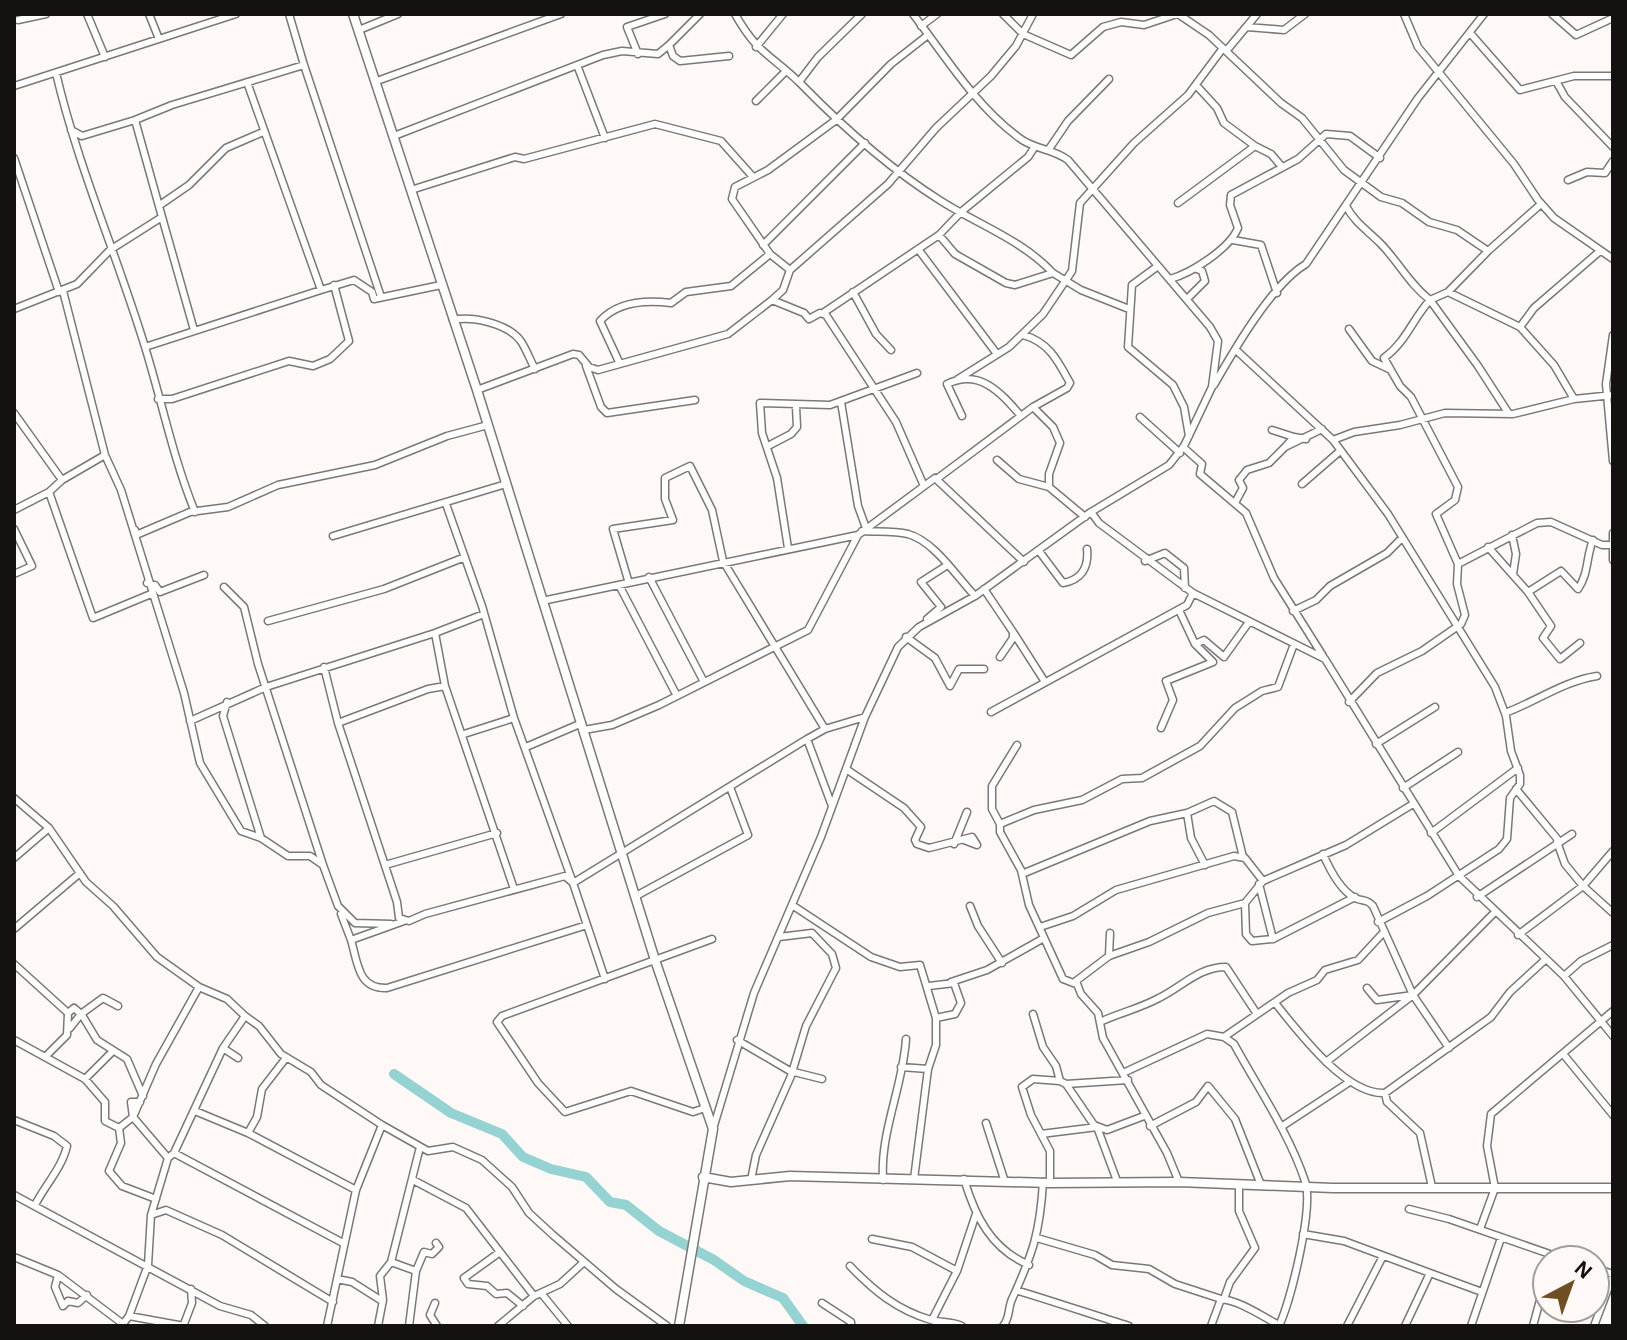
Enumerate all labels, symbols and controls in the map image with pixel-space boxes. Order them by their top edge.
north arrow [1531,1244,1611,1324]
text: N [1570,1256,1596,1283]

